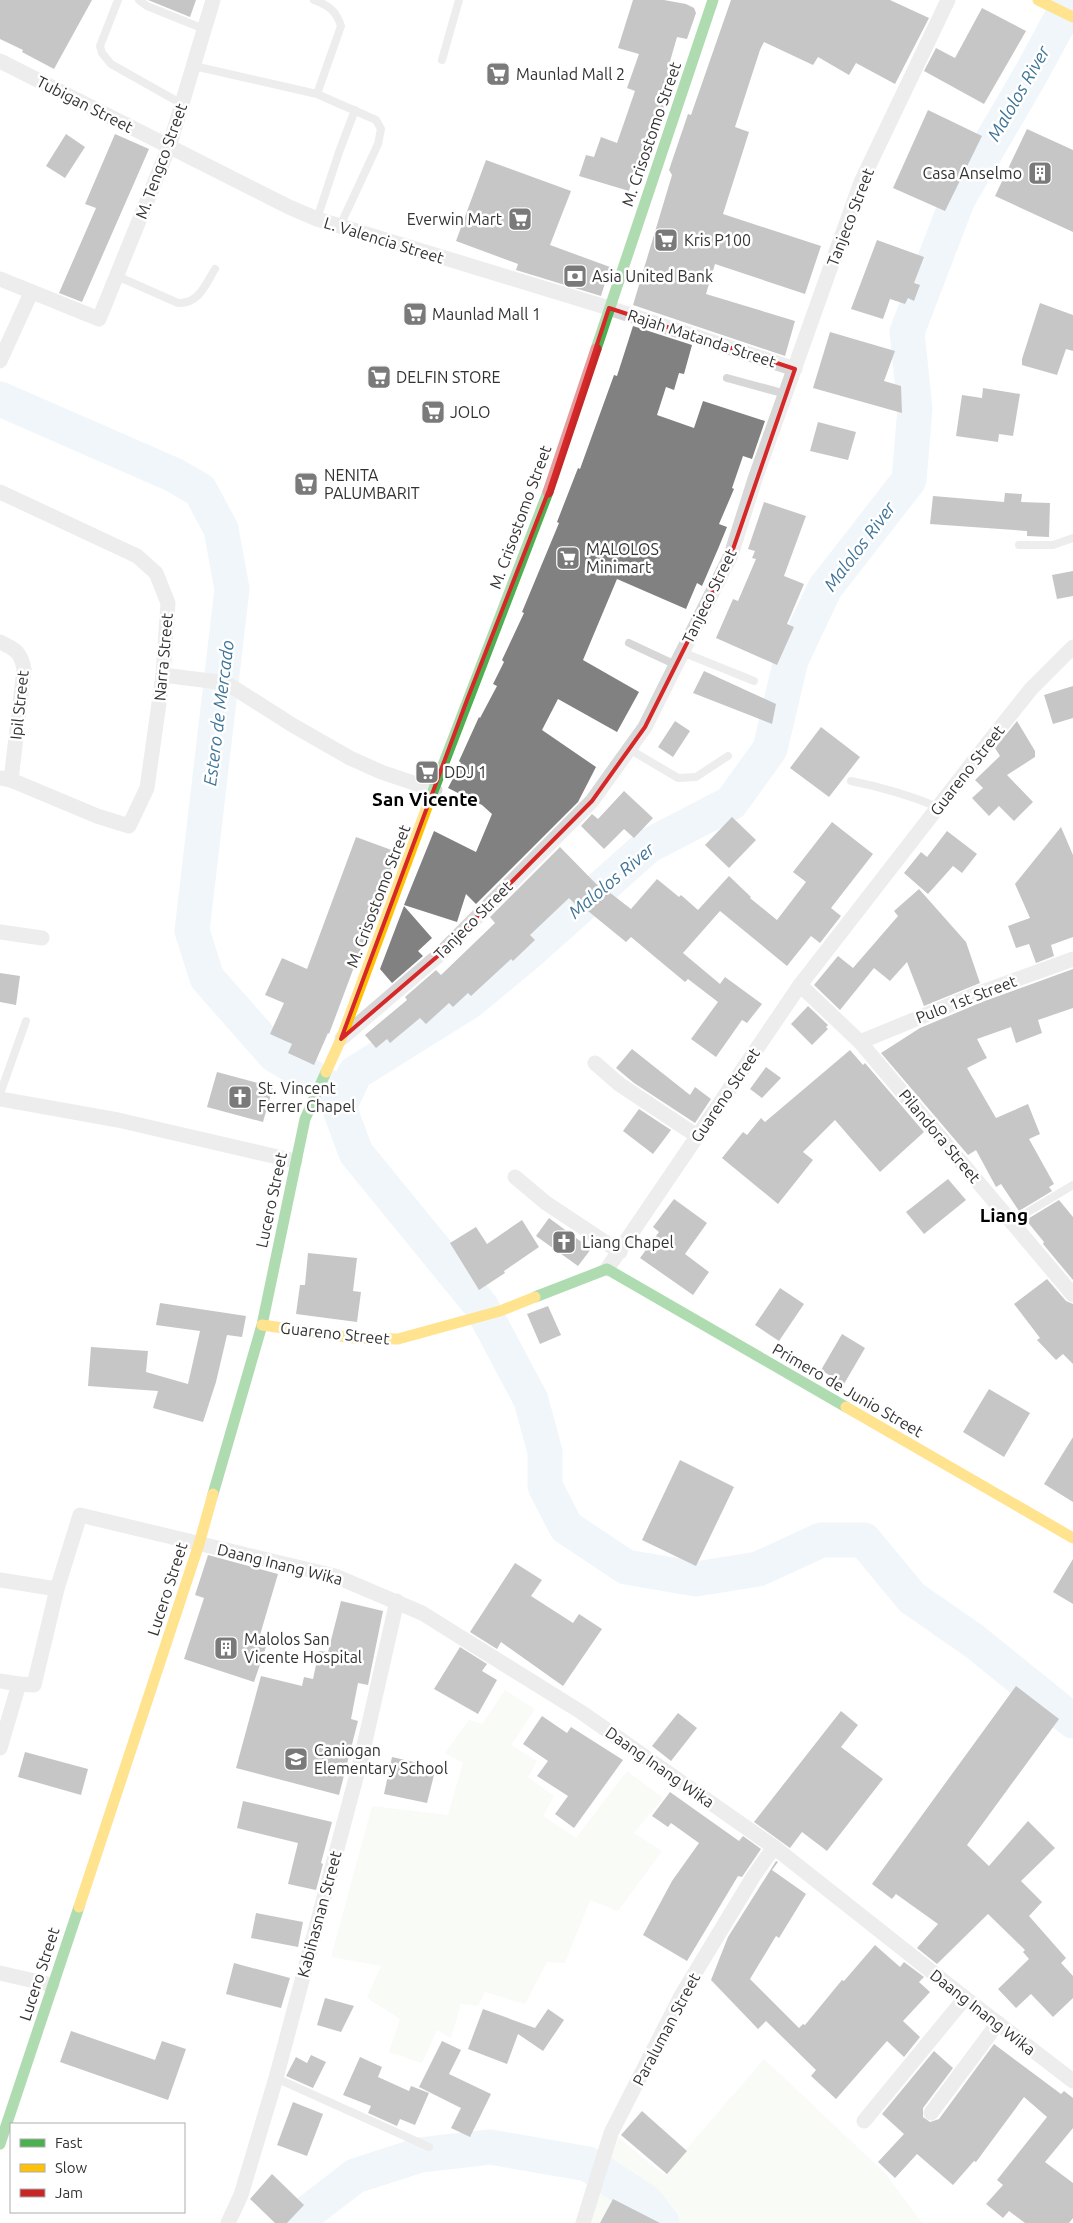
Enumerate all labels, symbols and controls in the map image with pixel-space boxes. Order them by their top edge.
water label: Malolos River [983,41,1054,144]
street label: M. Crisostomo Street [618,59,684,209]
supermarket icon: Maunlad Mall 2 [485,61,511,87]
place label: Maunlad Mall 2 [516,65,625,83]
street label: Tubigan Street [34,72,137,136]
street label: M. Tengco Street [132,100,191,221]
building icon: Casa Anselmo [1027,160,1053,186]
place label: Casa Anselmo [922,164,1022,182]
street label: Tanjeco Street [823,165,877,269]
supermarket icon: Everwin Mart [507,206,533,232]
place label: Everwin Mart [407,210,503,228]
street label: L. Valencia Street [322,213,447,267]
supermarket icon: Kris P100 [653,227,679,253]
place label: Kris P100 [684,231,751,249]
bank icon: Asia United Bank [562,263,588,289]
place label: Asia United Bank [592,267,713,285]
supermarket icon: Maunlad Mall 1 [402,301,428,327]
place label: Maunlad Mall 1 [432,305,541,323]
street label: Rajah Matanda Street [626,306,779,371]
supermarket icon: DELFIN STORE [366,364,392,390]
place label: DELFIN STORE [396,368,500,386]
supermarket icon: JOLO [420,399,446,425]
place label: JOLO [450,403,490,421]
street label: M. Crisostomo Street [486,442,555,591]
place label: NENITA PALUMBARIT [324,466,420,502]
supermarket icon: NENITA PALUMBARIT [293,471,319,497]
water label: Malolos River [819,497,900,594]
place label: MALOLOS Minimart [586,540,659,576]
supermarket icon: MALOLOS Minimart [555,545,581,571]
street label: Tanjeco Street [678,545,740,646]
street label: Narra Street [150,612,176,702]
water label: Estero de Mercado [199,639,237,787]
street label: Ipil Street [6,669,32,741]
street label: Guareno Street [926,721,1008,819]
supermarket icon: DDJ 1 [414,759,440,785]
place label: DDJ 1 [444,763,487,781]
district label: San Vicente [372,788,478,810]
street label: M. Crisostomo Street [342,821,414,970]
water label: Malolos River [564,838,659,922]
street label: Tanjeco Street [430,877,516,963]
street label: Pulo 1st Street [913,971,1020,1026]
street label: Guareno Street [687,1044,764,1146]
place label: St. Vincent Ferrer Chapel [258,1079,355,1115]
church icon: St. Vincent Ferrer Chapel [227,1084,253,1110]
street label: Pilandora Street [896,1086,985,1187]
street label: Lucero Street [252,1150,290,1249]
district label: Liang [980,1204,1028,1226]
church icon: Liang Chapel [551,1229,577,1255]
place label: Liang Chapel [582,1233,674,1251]
street label: Guareno Street [280,1318,391,1348]
street label: Primero de Junio Street [770,1339,927,1441]
street label: Lucero Street [143,1539,191,1638]
street label: Daang Inang Wika [215,1540,345,1588]
place label: Malolos San Vicente Hospital [244,1630,362,1666]
building icon: Malolos San Vicente Hospital [213,1635,239,1661]
street label: Daang Inang Wika [602,1723,718,1811]
place label: Caniogan Elementary School [314,1741,448,1777]
school or university icon: Caniogan Elementary School [283,1746,309,1772]
street label: Kabihasnan Street [293,1848,345,1979]
street label: Lucero Street [15,1924,63,2023]
street label: Daang Inang Wika [927,1965,1039,2059]
street label: Paraluman Street [629,1969,704,2088]
legend [10,2123,185,2213]
text: Fast [55,2134,83,2151]
text: Slow [55,2159,88,2176]
text: Jam [55,2184,83,2201]

